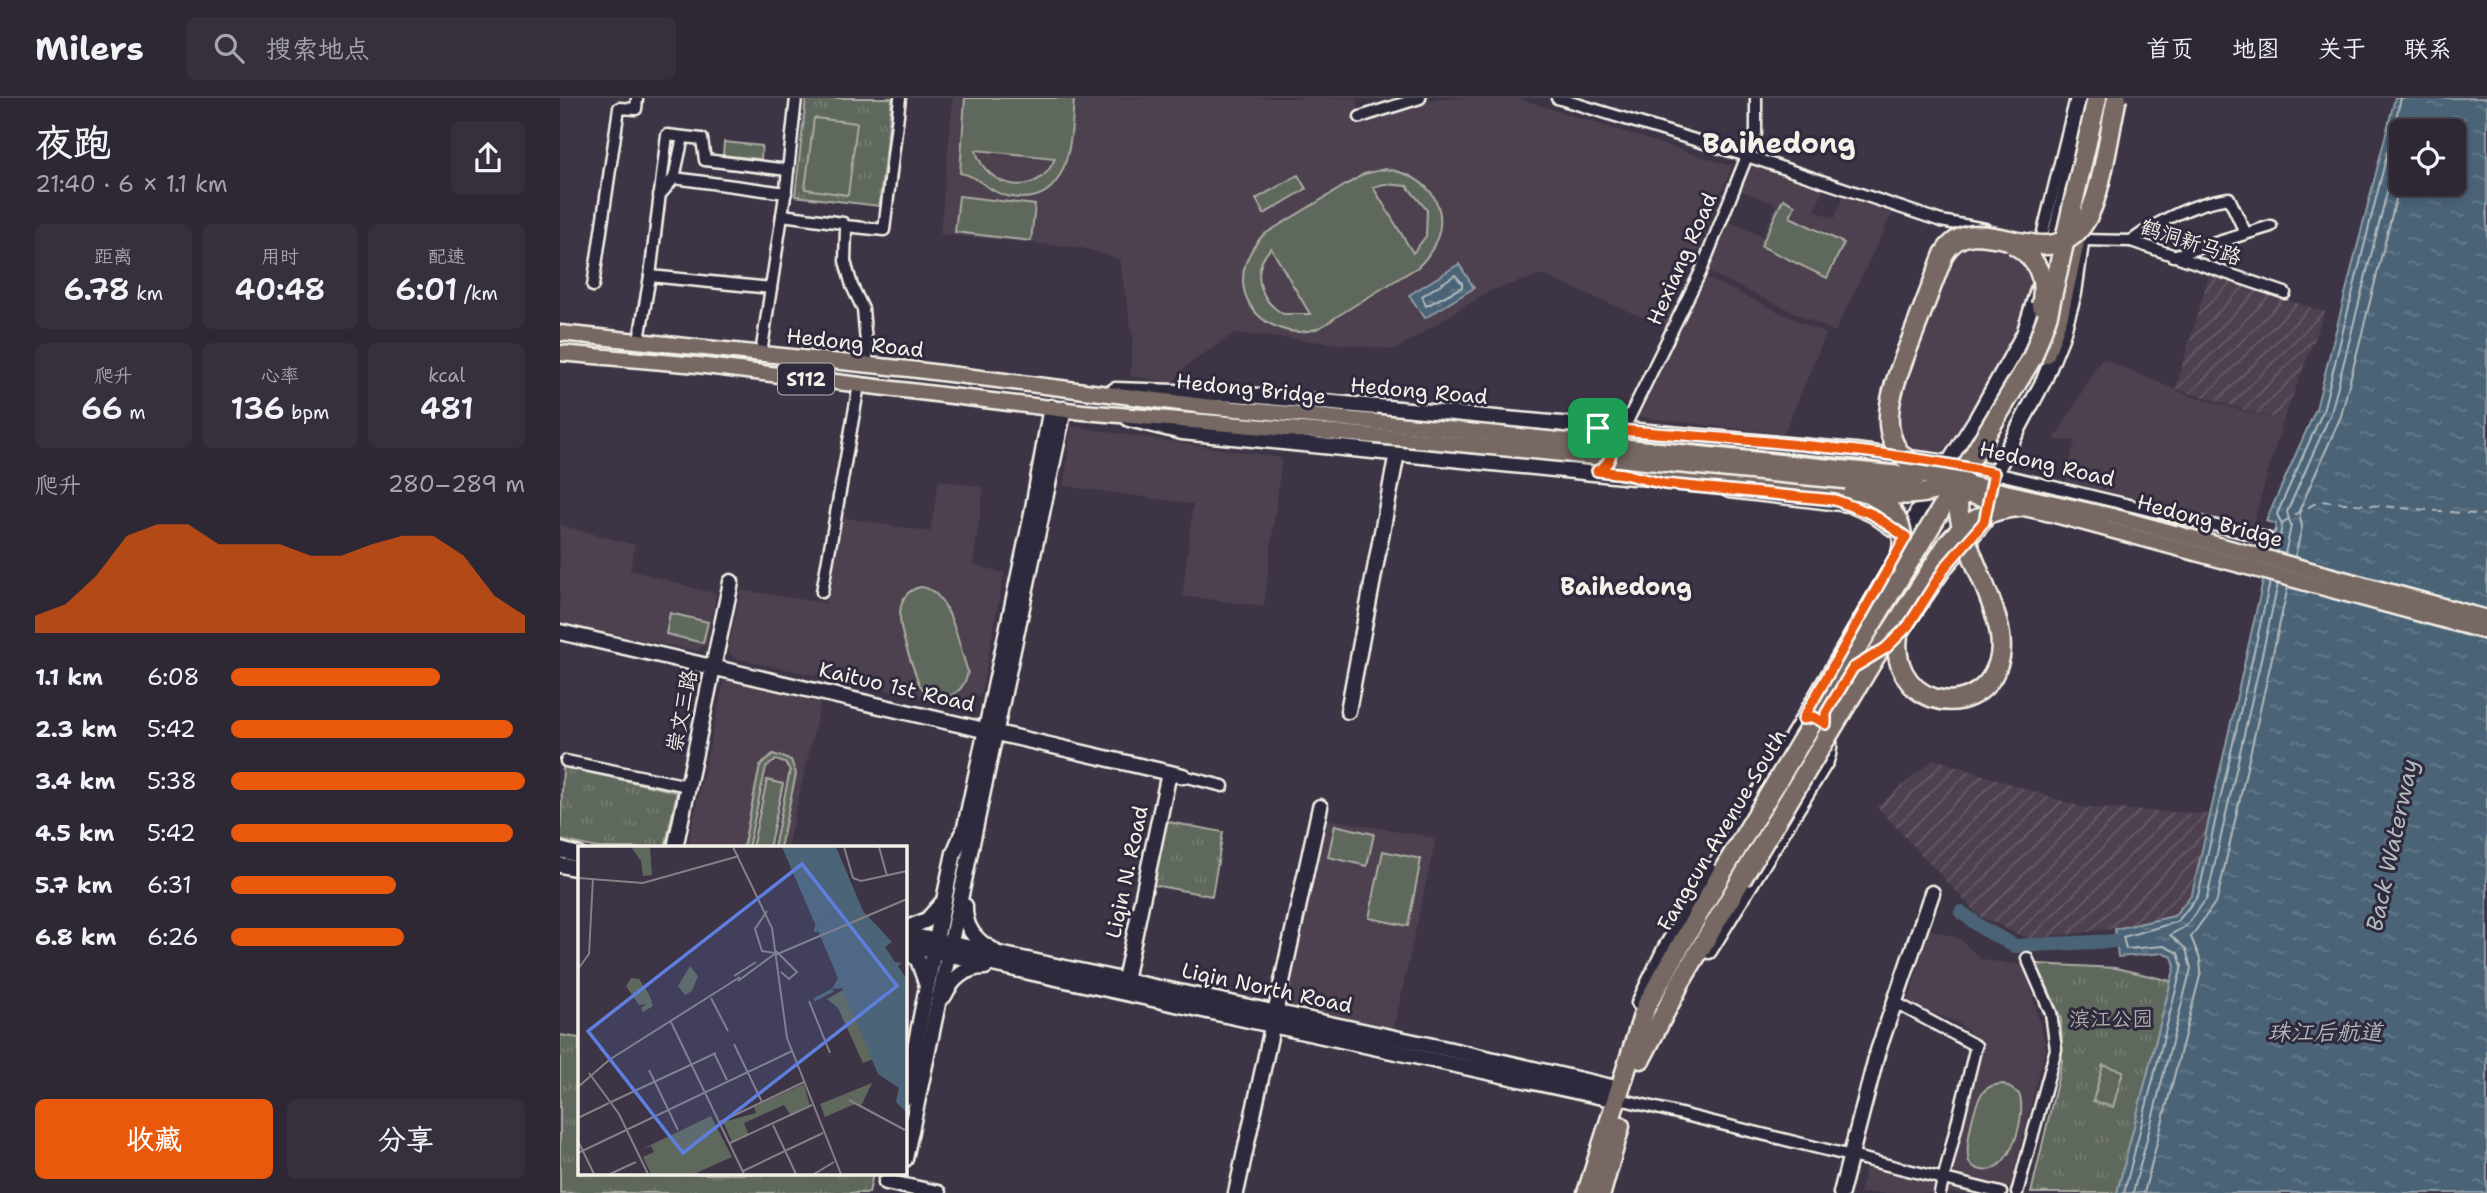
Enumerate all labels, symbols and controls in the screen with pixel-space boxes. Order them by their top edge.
search box [186,17,676,80]
text: Milers [35,26,144,71]
icon: search [210,29,248,67]
text: 搜索地点 [266,31,370,66]
text: 首页 [2146,33,2194,65]
text: 地图 [2232,33,2280,65]
text: 关于 [2318,33,2366,65]
text: 联系 [2404,33,2452,65]
text: 夜跑 [35,117,111,168]
map controls [2389,119,2466,196]
button: locate [2389,119,2466,196]
button: share [451,121,525,195]
district label: Baihedong [1702,124,1856,162]
text: 21:40 · 6 × 1.1 km [35,169,228,199]
street label: Hexiang Road [1640,188,1724,330]
street label: 鹤洞新马路 [2137,212,2245,272]
text: 距离 [94,244,132,269]
text: 用时 [261,244,299,269]
text: 配速 [428,244,466,269]
text: 6.78 [63,269,130,310]
text: 40:48 [234,269,326,310]
text: 6:01 [395,269,458,310]
text: km [130,281,163,306]
text: /km [458,281,498,306]
street label: Hedong Road [785,322,925,364]
text: 爬升 [94,363,132,388]
text: 心率 [261,363,299,388]
text: kcal [428,363,465,388]
road number: S112 [778,364,834,394]
street label: Hedong Bridge [1175,367,1327,411]
street label: Hedong Road [1349,371,1489,411]
text: 66 [81,388,123,429]
text: 136 [231,388,285,429]
text: 481 [420,388,474,429]
pin [1568,398,1628,458]
text: m [123,400,146,425]
text: bpm [285,400,329,425]
icon: arrive [1579,409,1617,447]
street label: Hedong Road [1977,435,2117,493]
text: 280–289 m [388,469,525,499]
text: 爬升 [35,470,81,500]
street label: Hedong Bridge [2134,488,2286,554]
district label: Baihedong [1560,571,1692,603]
street label: Kaituo 1st Road [816,655,978,719]
text: 1.1 km [35,662,103,692]
text: 6:08 [147,662,200,692]
street label: 崇文三路 [660,667,704,755]
text: 2.3 km [35,714,117,744]
text: 5:42 [147,714,196,744]
street label: Fangcun Avenue South [1651,724,1793,936]
water label: Back Waterway [2359,756,2425,934]
text: 3.4 km [35,766,115,796]
text: 5:38 [147,766,197,796]
street label: Liqin N. Road [1099,803,1155,941]
text: 4.5 km [35,818,115,848]
text: 5:42 [147,818,196,848]
inset map [578,846,906,1176]
text: 5.7 km [35,870,112,900]
text: 6:31 [147,870,192,900]
text: 6.8 km [35,922,117,952]
text: 6:26 [147,922,199,952]
street label: Liqin North Road [1179,956,1355,1020]
park label: 滨江公园 [2069,1005,2153,1033]
water label: 珠江后航道 [2268,1017,2385,1047]
button: 收藏 [35,1099,273,1179]
button: 分享 [287,1099,525,1179]

